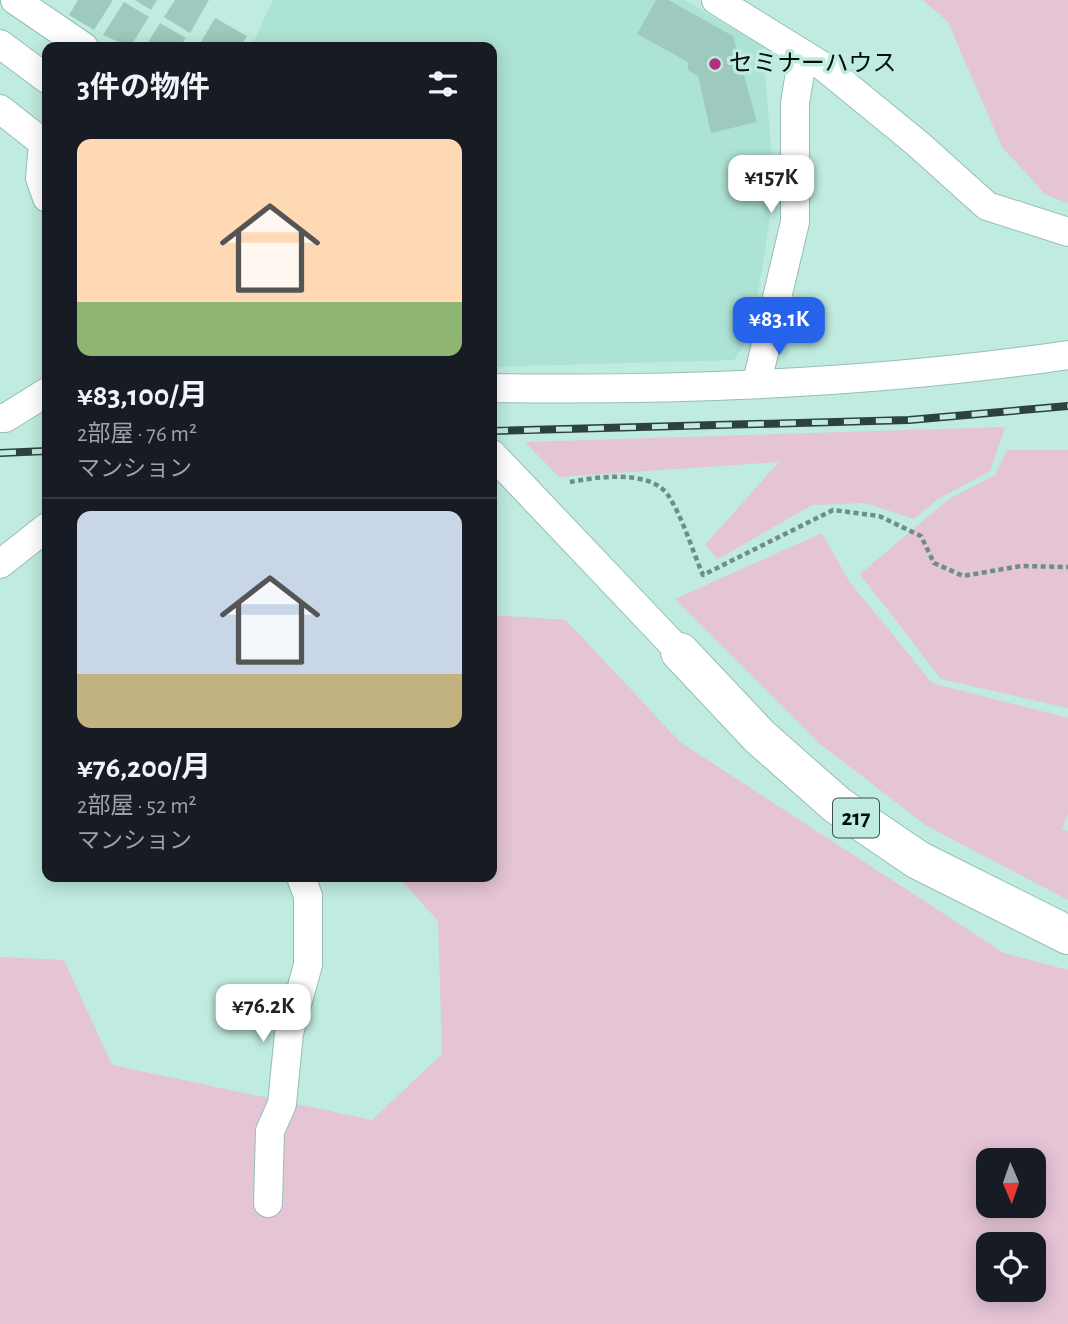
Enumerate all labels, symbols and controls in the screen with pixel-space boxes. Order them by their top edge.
place label: セミナーハウス [729,51,897,76]
marker: セミナーハウス [707,56,723,72]
icon: filters [424,65,462,103]
text: 3件の物件 [77,73,210,103]
pin: ¥157K [722,156,820,215]
text: ¥157K [744,166,798,189]
icon: home [207,185,333,311]
pin: ¥83.1K [722,298,836,357]
text: ¥83.1K [749,308,809,331]
text: ¥83,100/月 [77,381,208,411]
text: 2部屋 · 76 m² [77,423,197,446]
text: マンション [77,458,192,481]
icon: home [207,557,333,683]
text: ¥76,200/月 [77,753,211,783]
text: 2部屋 · 52 m² [77,795,197,818]
road number: 217 [833,798,879,838]
text: マンション [77,830,192,853]
pin: ¥76.2K [206,984,320,1044]
text: ¥76.2K [232,995,294,1018]
north arrow [976,1148,1046,1218]
map controls [976,1148,1046,1302]
button: locate [976,1232,1046,1302]

